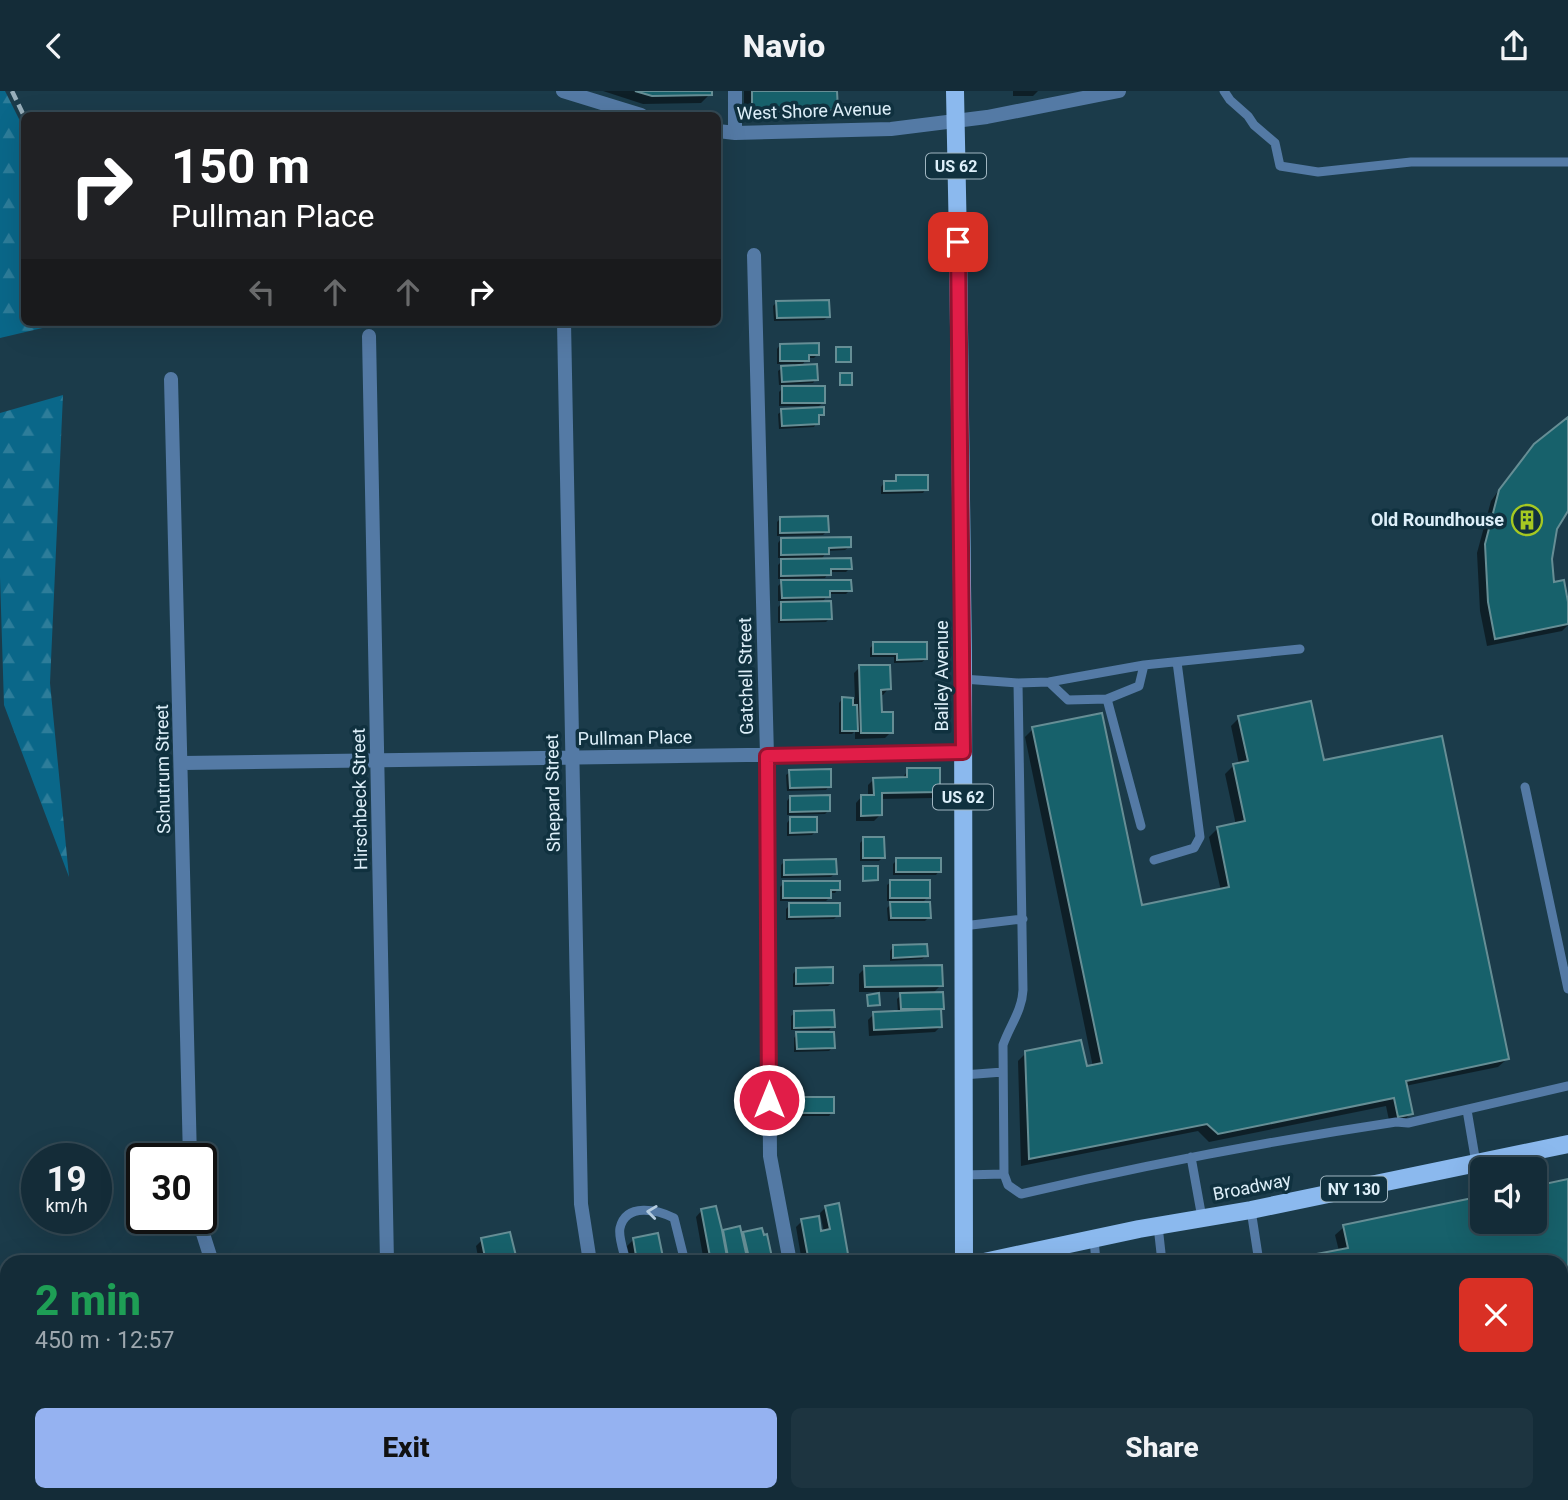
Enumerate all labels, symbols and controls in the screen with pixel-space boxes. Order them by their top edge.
icon: back [35,27,73,65]
text: Navio [743,27,825,65]
icon: share [1495,27,1533,65]
street label: West Shore Avenue [736,97,892,124]
text: 150 m [171,138,310,195]
icon: right [56,140,147,231]
road number: US 62 [926,153,986,179]
text: Pullman Place [171,197,375,235]
pin [928,212,988,272]
icon: arrive [939,223,977,261]
icon: left [243,273,281,311]
icon: ahead [316,273,354,311]
icon: ahead [389,273,427,311]
icon: right [462,273,500,311]
building icon: Old Roundhouse [1510,503,1544,537]
place label: Old Roundhouse [1371,509,1504,530]
street label: Gatchell Street [734,617,757,735]
street label: Bailey Avenue [931,620,952,732]
street label: Schutrum Street [151,704,174,834]
street label: Pullman Place [578,726,692,749]
street label: Hirschbeck Street [348,728,371,870]
street label: Shepard Street [541,734,564,852]
road number: US 62 [933,785,993,810]
position arrow [732,1063,806,1137]
speed limit sign: 30 [126,1143,217,1234]
map controls [1470,1157,1547,1234]
button: sound [1470,1157,1547,1234]
text: 19 [46,1159,87,1200]
street label: Broadway [1211,1169,1293,1204]
road number: NY 130 [1321,1177,1387,1201]
text: km/h [45,1195,88,1216]
one-way arrow [646,1204,658,1219]
text: 2 min [35,1276,141,1325]
button: close [1459,1278,1533,1352]
text: 450 m · 12:57 [35,1327,174,1354]
button: Exit [35,1408,777,1488]
button: Share [791,1408,1533,1488]

